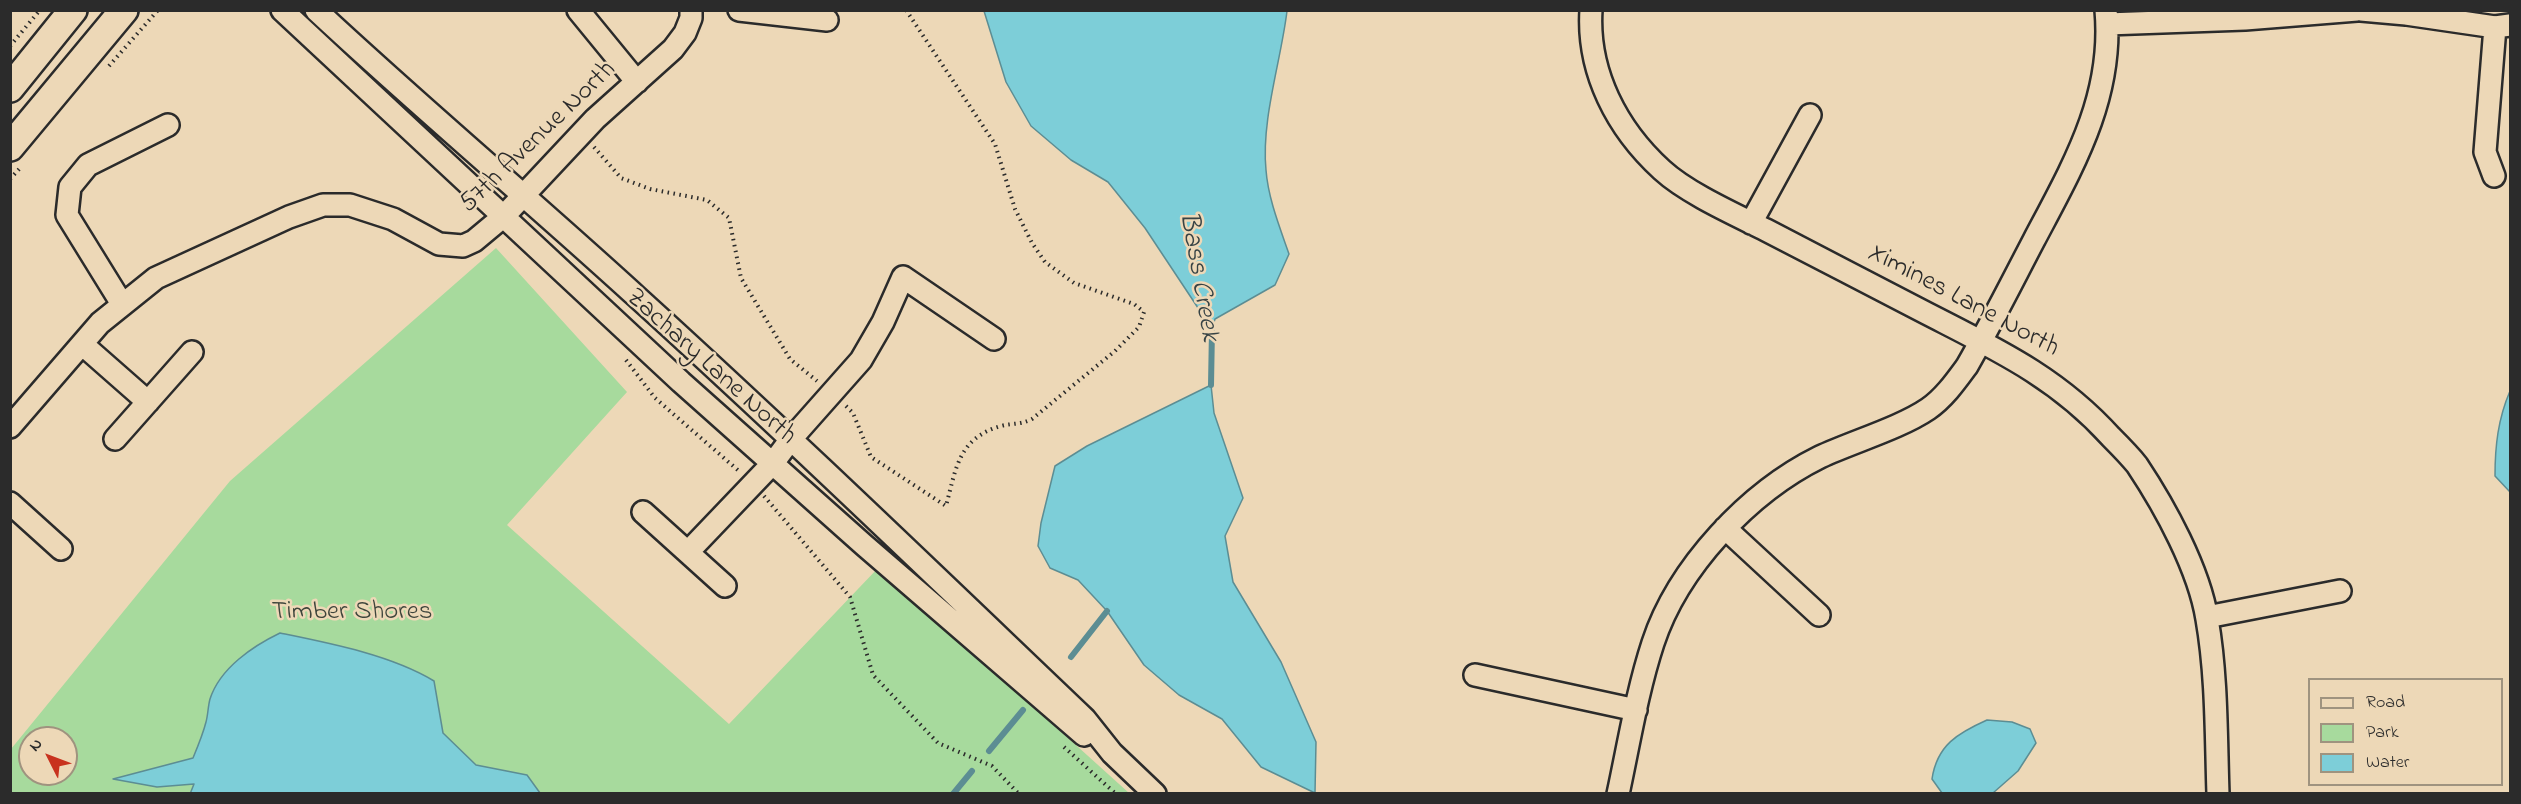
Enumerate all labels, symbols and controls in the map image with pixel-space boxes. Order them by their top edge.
street label: 57th Avenue North [454,55,624,221]
water label: Bass Creek [1169,210,1225,344]
street label: Ximines Lane North [1862,238,2064,366]
street label: Zachary Lane North [618,283,802,453]
park label: Timber Shores [271,598,433,630]
legend [2308,678,2503,786]
text: Road [2366,690,2405,716]
text: Park [2366,720,2399,746]
north arrow [18,726,78,786]
text: N [24,733,49,757]
text: Water [2366,750,2409,776]

